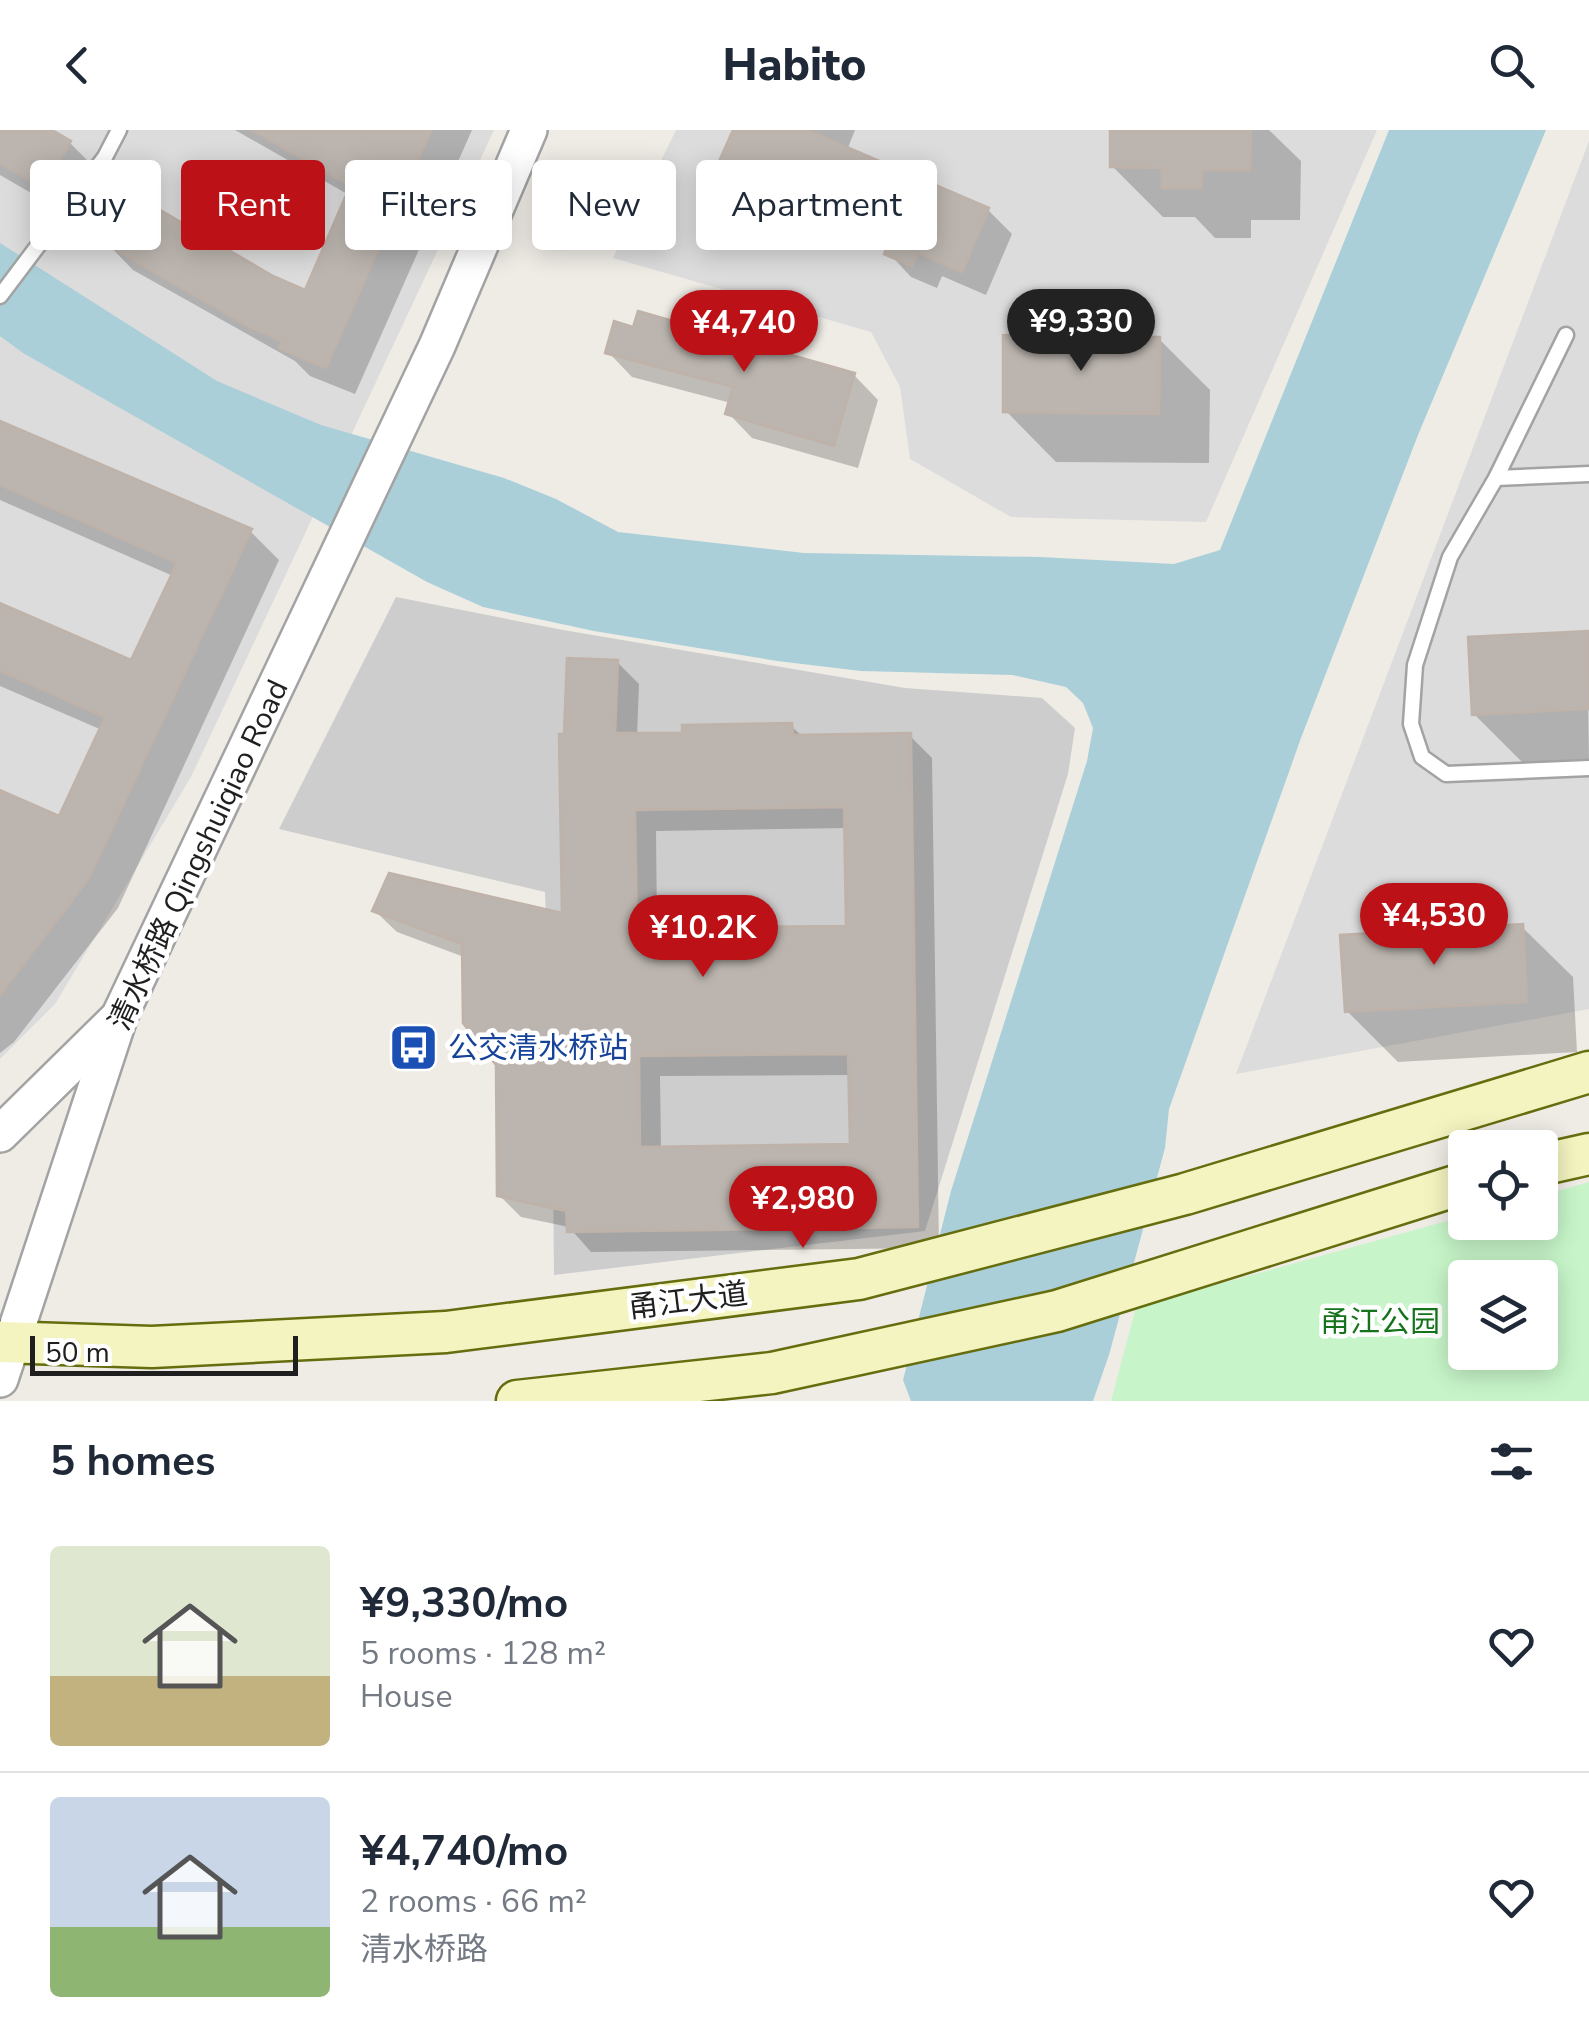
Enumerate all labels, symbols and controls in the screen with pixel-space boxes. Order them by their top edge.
text: Habito [722,35,867,96]
icon: back [50,38,105,93]
icon: search [1484,38,1539,93]
chip: Buy [30,160,161,250]
chip: Rent [181,160,325,250]
chip: Filters [345,160,512,250]
chip: New [532,160,676,250]
chip: Apartment [696,160,937,250]
pin: ¥9,330 [1000,289,1162,374]
pin: ¥4,740 [663,290,825,375]
text: ¥9,330 [1029,300,1133,343]
text: ¥4,740 [692,301,796,344]
street label: 清水桥路 Qingshuiqiao Road [100,673,298,1037]
pin: ¥4,530 [1353,883,1515,968]
text: ¥4,530 [1382,894,1486,937]
pin: ¥10.2K [622,895,784,980]
text: ¥10.2K [650,906,756,949]
bus stop icon: 公交清水桥站 [387,1022,439,1074]
place label: 公交清水桥站 [448,1028,628,1069]
map controls [1448,1130,1558,1370]
button: locate [1448,1130,1558,1240]
pin: ¥2,980 [722,1166,884,1251]
text: ¥2,980 [751,1177,855,1220]
button: layers [1448,1260,1558,1370]
street label: 甬江大道 [626,1273,750,1329]
park label: 甬江公园 [1320,1302,1440,1343]
scale bar [30,1331,298,1376]
text: 50 m [45,1334,110,1372]
text: 5 homes [50,1433,215,1490]
icon: filters [1484,1434,1539,1489]
text: ¥9,330/mo [360,1575,568,1632]
icon: home [130,1586,250,1706]
icon: heart [1484,1619,1539,1674]
text: 5 rooms · 128 m² [360,1632,606,1675]
text: House [360,1675,453,1718]
text: ¥4,740/mo [360,1823,568,1880]
icon: home [130,1837,250,1957]
icon: heart [1484,1870,1539,1925]
text: 2 rooms · 66 m² [360,1880,587,1923]
text: 清水桥路 [360,1928,488,1971]

